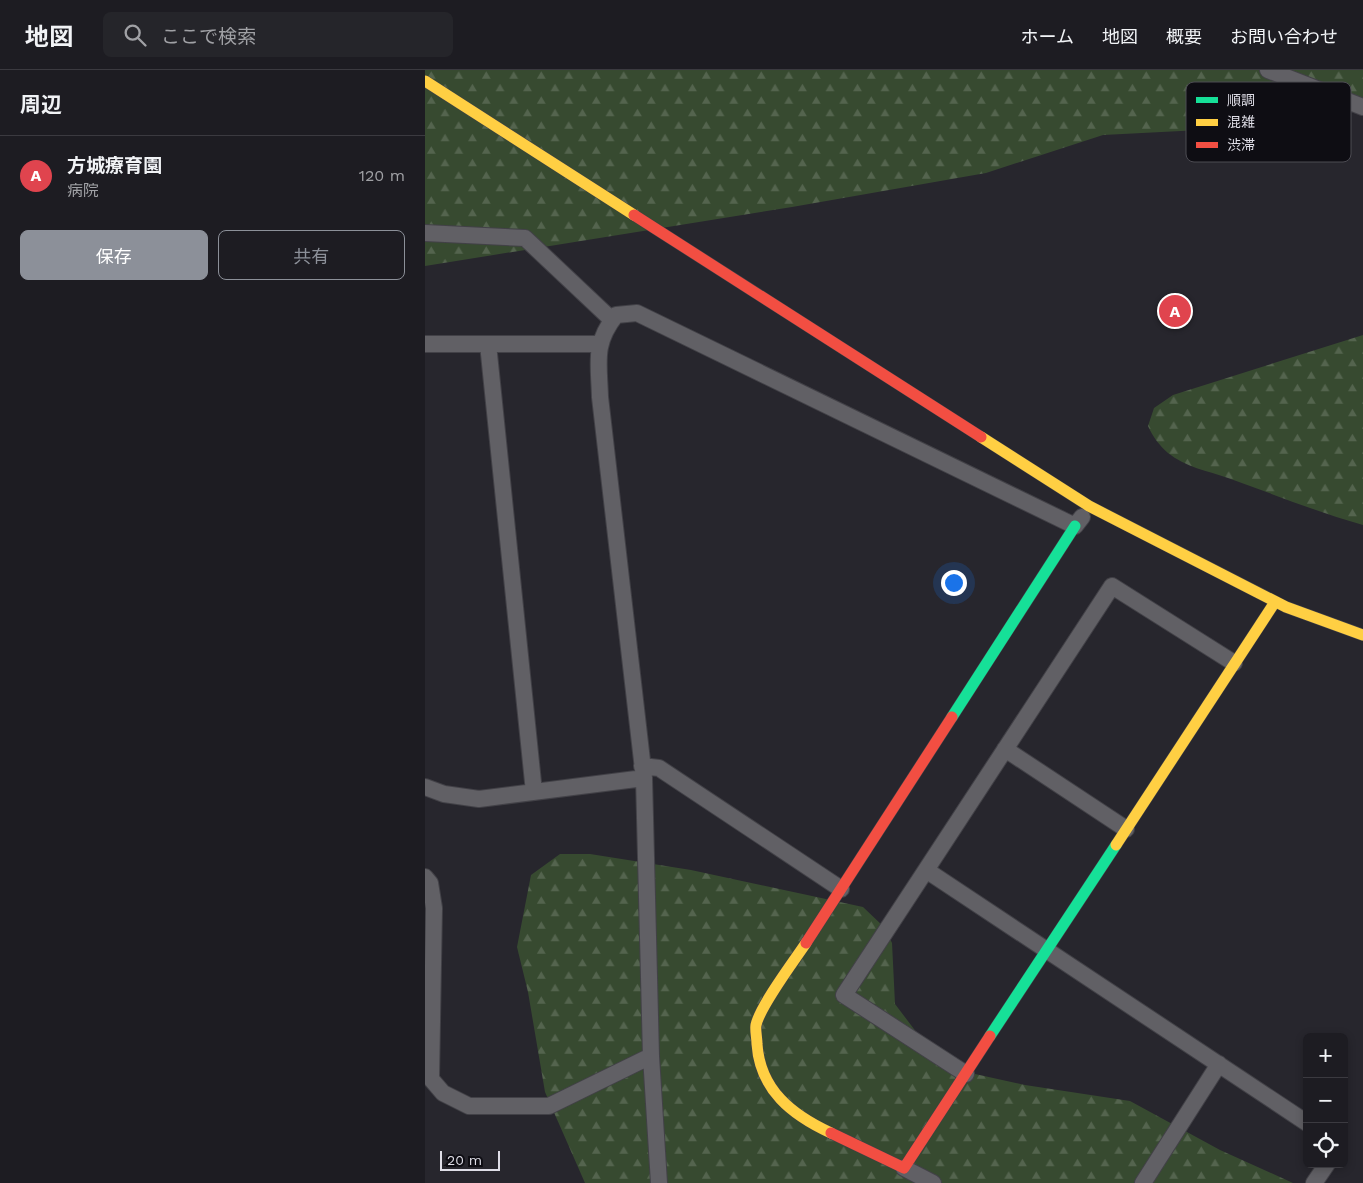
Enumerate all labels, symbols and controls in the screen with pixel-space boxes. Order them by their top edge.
search box [103,12,453,57]
icon: search [121,21,149,49]
text: 地図 [25,23,73,51]
text: ここで検索 [161,25,256,48]
text: ホーム [1021,26,1074,47]
text: 地図 [1102,26,1138,47]
text: 概要 [1166,26,1202,47]
text: お問い合わせ [1230,26,1338,47]
legend [1186,82,1351,162]
text: 周辺 [20,92,62,117]
text: 順調 [1227,92,1255,108]
text: 混雑 [1227,114,1255,130]
text: 渋滞 [1227,137,1255,153]
text: 方城療育園 [67,154,162,177]
text: A [31,166,41,185]
text: 120 m [359,166,405,185]
text: 病院 [67,181,99,200]
button: 保存 [20,230,208,280]
button: 共有 [218,230,405,280]
pin: A [1159,292,1191,330]
your location [941,570,967,596]
map controls [1303,1033,1348,1168]
button: + [1303,1033,1348,1078]
button: − [1303,1078,1348,1123]
button: locate [1303,1123,1348,1168]
scale bar [440,1148,500,1171]
text: 20 m [447,1152,482,1168]

